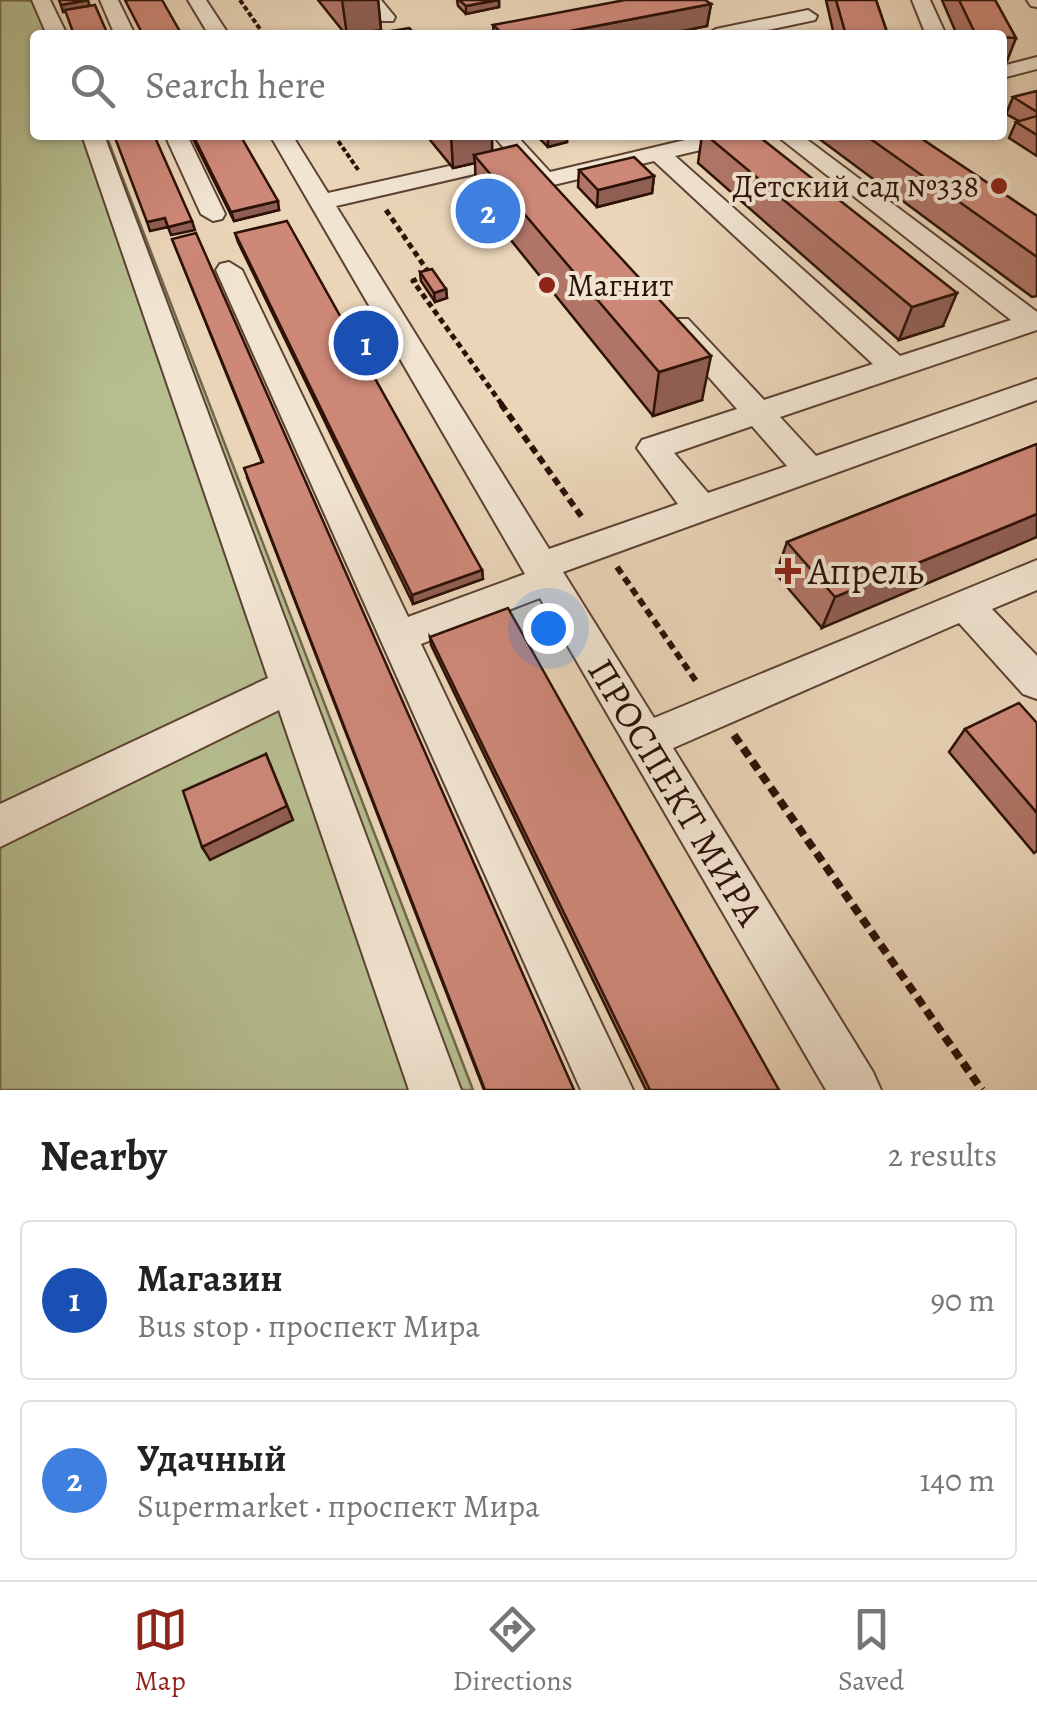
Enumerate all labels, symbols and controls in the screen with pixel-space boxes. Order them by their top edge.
search box [30,30,1007,140]
icon: search [65,58,120,113]
text: Search here [145,59,326,111]
place label: Детский сад №338 [733,164,979,208]
pin: 2 [456,174,520,248]
marker: Детский сад №338 [988,175,1010,197]
place label: Магнит [567,263,673,307]
marker: Магнит [536,274,558,296]
pin: 1 [334,306,398,380]
place label: Апрель [807,545,924,597]
marker: Апрель [777,560,799,582]
your location [523,603,574,654]
street label: ПРОСПЕКТ МИРА [576,649,777,936]
text: Nearby [40,1127,167,1184]
text: 2 results [888,1133,997,1177]
text: Магазин [137,1252,283,1304]
text: 1 [69,1278,80,1322]
text: 90 m [930,1278,995,1322]
text: Bus stop · проспект Мира [137,1304,480,1348]
text: Удачный [137,1432,286,1484]
text: 2 [67,1458,82,1502]
text: 140 m [920,1458,995,1502]
text: Supermarket · проспект Мира [137,1484,540,1528]
tab: Map [133,1602,188,1700]
tab: Directions [453,1602,573,1700]
tab: Saved [838,1602,904,1700]

